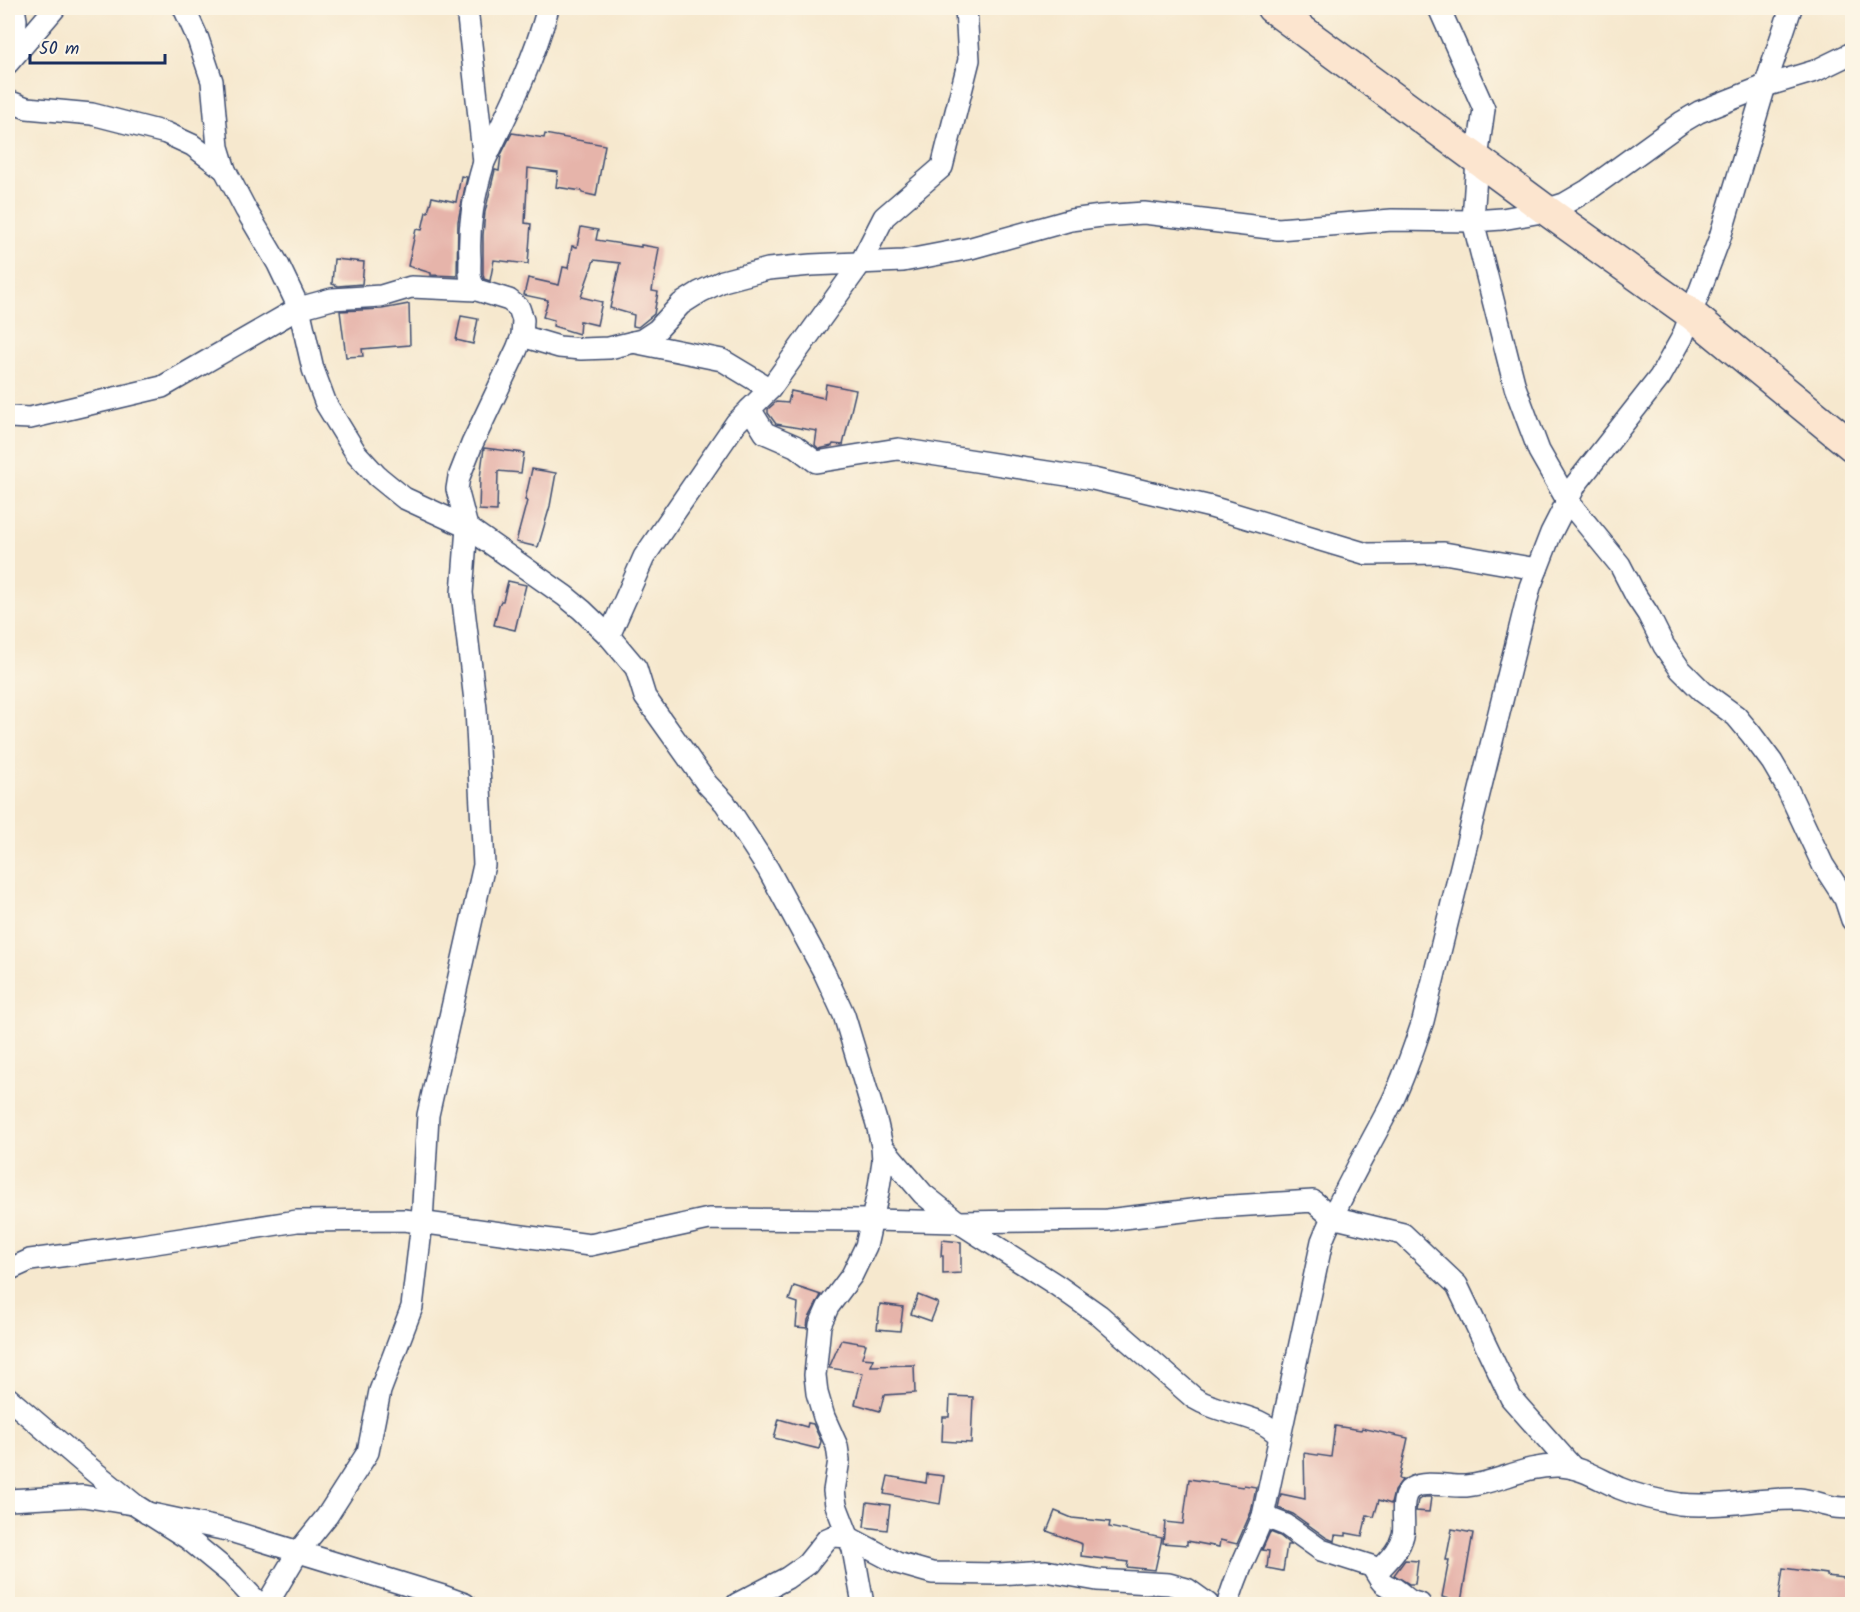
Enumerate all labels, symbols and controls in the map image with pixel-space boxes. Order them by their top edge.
scale bar [30,27,165,65]
text: 50 m [39,35,79,64]

